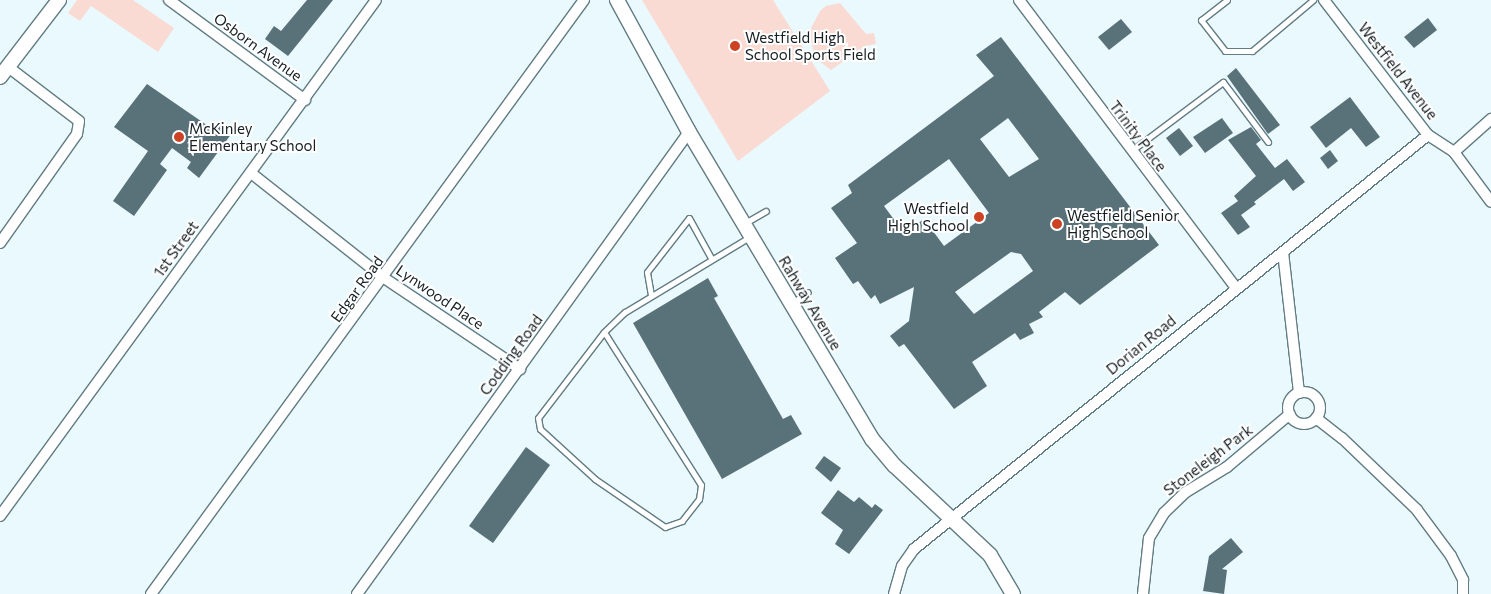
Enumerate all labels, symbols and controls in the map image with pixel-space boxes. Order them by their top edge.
street label: Osborn Avenue [210,9,306,85]
street label: Westfield Avenue [1355,19,1441,123]
place label: Westfield High School Sports Field [745,28,876,63]
marker: Westfield High School Sports Field [729,40,741,52]
street label: Trinity Place [1106,97,1170,175]
place label: McKinley Elementary School [189,119,316,154]
marker: McKinley Elementary School [173,131,185,143]
place label: Westfield High School [888,199,969,234]
place label: Westfield Senior High School [1067,206,1179,241]
marker: Westfield High School [973,211,985,223]
street label: 1st Street [150,218,202,280]
marker: Westfield Senior High School [1051,218,1063,230]
street label: Edgar Road [327,252,387,326]
street label: Rahway Avenue [775,253,845,353]
street label: Lynwood Place [393,261,487,333]
street label: Codding Road [476,311,546,399]
street label: Dorian Road [1103,312,1179,378]
street label: Stoneleigh Park [1160,421,1256,499]

